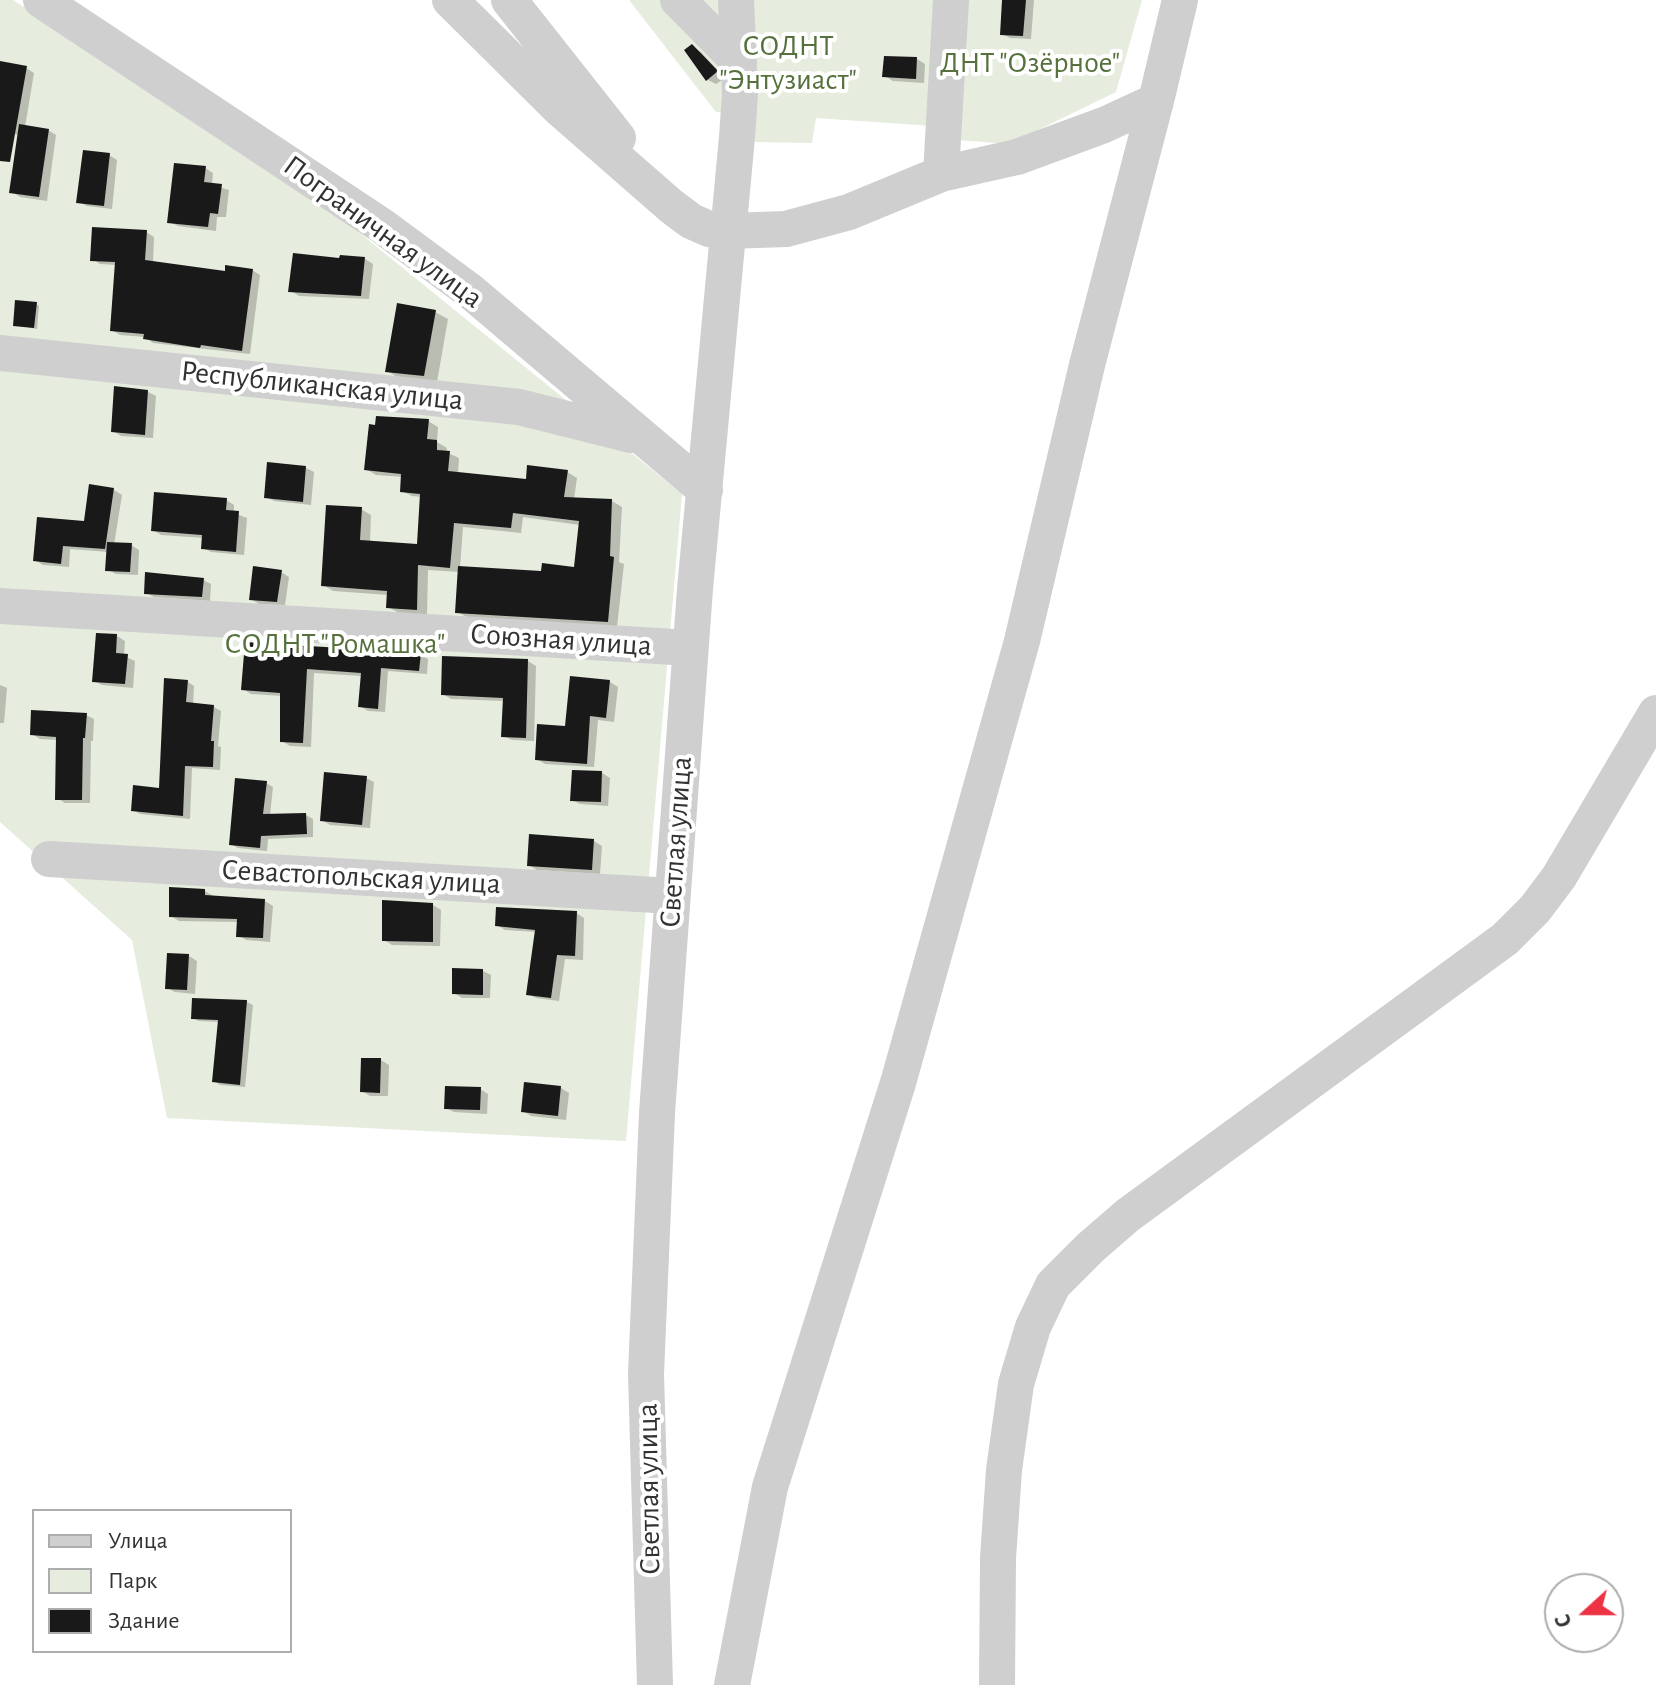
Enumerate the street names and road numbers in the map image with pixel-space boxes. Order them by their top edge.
street label: Пограничная улица [276,148,490,316]
street label: Республиканская улица [179,353,465,419]
street label: Союзная улица [469,616,653,664]
street label: Светлая улица [652,755,700,929]
street label: Севастопольская улица [220,852,502,902]
street label: Светлая улица [630,1403,668,1575]

